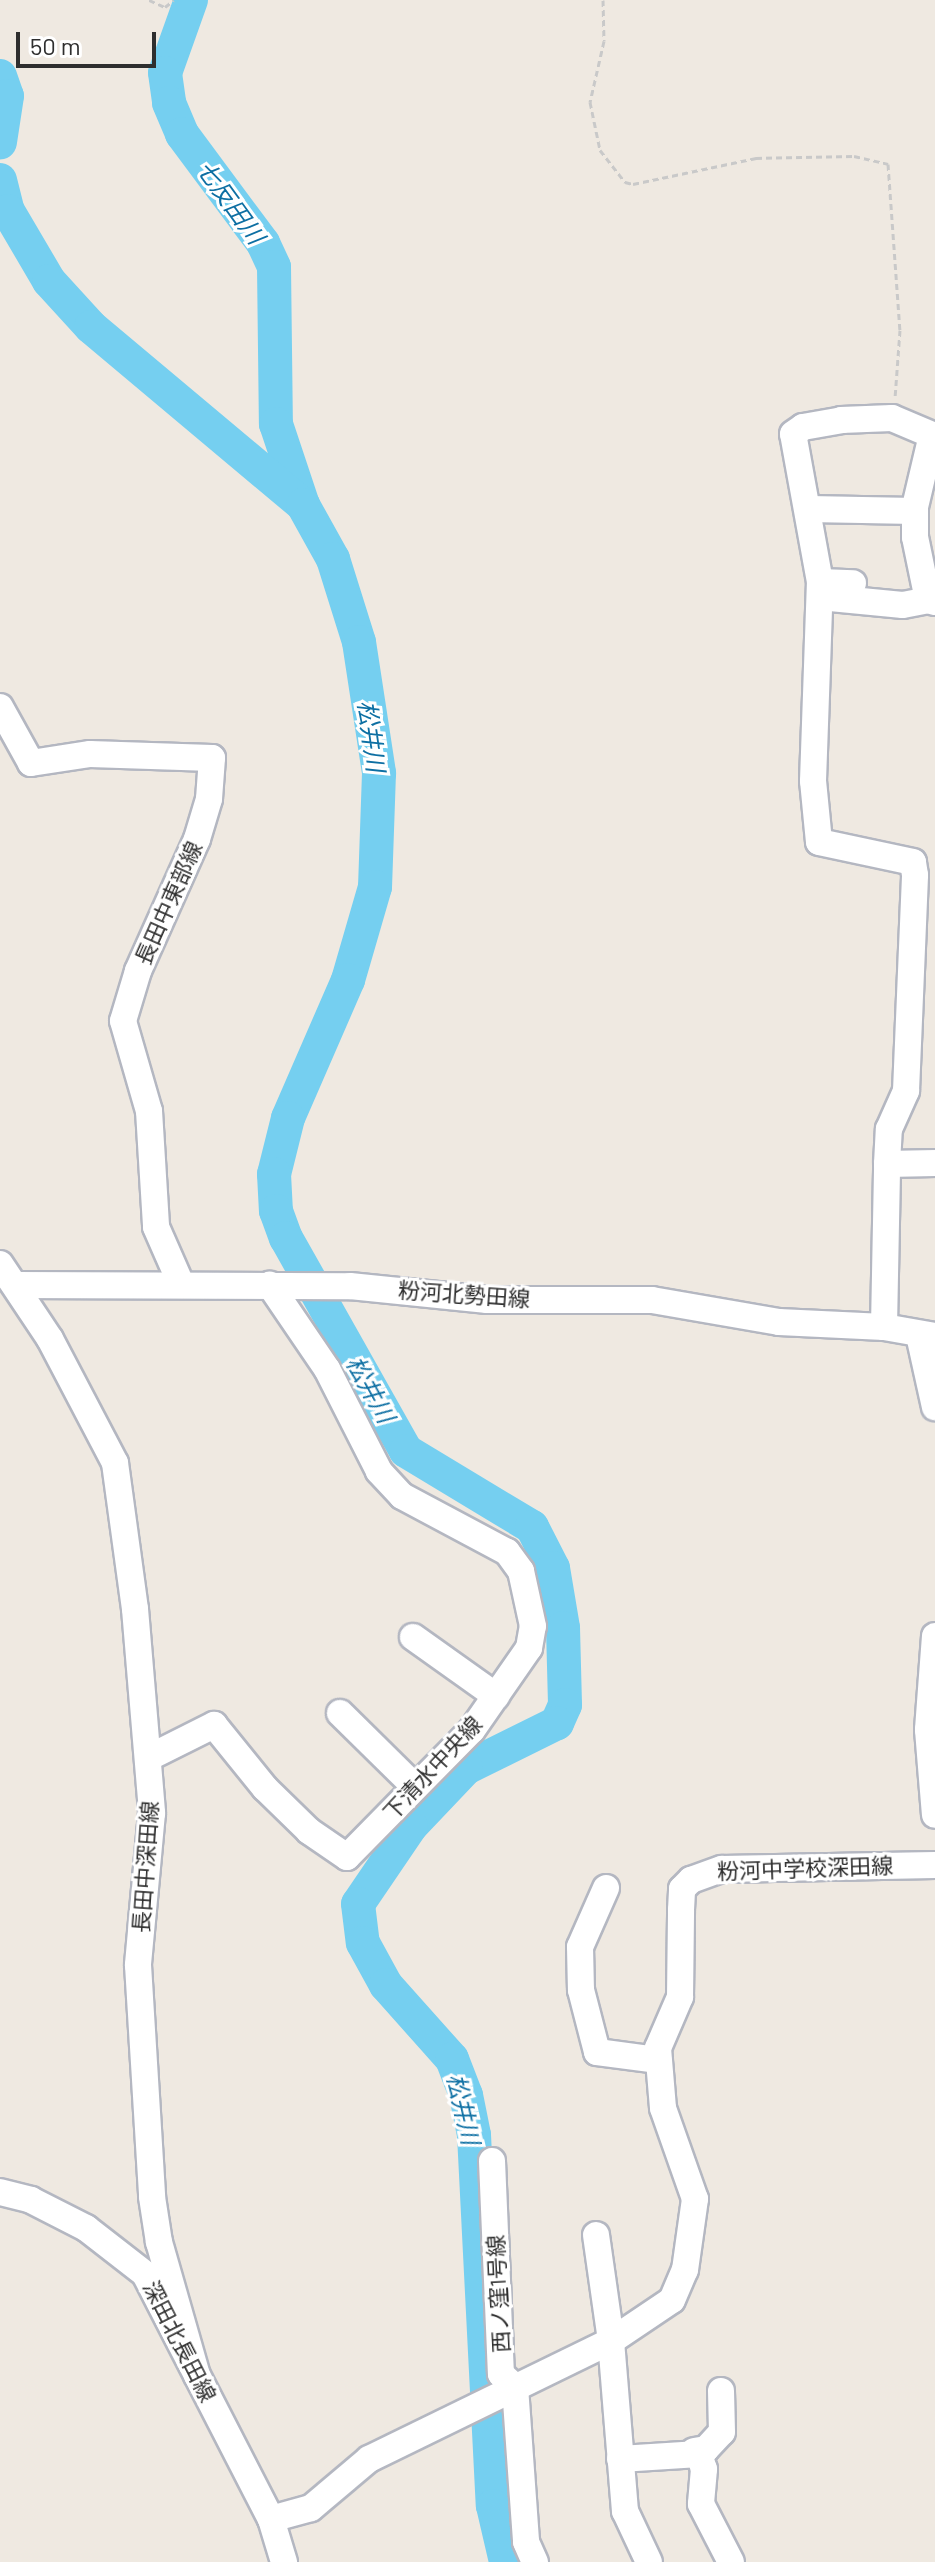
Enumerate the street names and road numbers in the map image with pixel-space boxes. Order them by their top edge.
street label: 長田中東部線 [129,837,207,969]
street label: 粉河北勢田線 [397,1276,531,1312]
street label: 下清水中央線 [377,1711,487,1825]
street label: 長田中深田線 [127,1800,163,1934]
street label: 粉河中学校深田線 [717,1852,893,1884]
street label: 西ノ窪1号線 [482,2235,514,2353]
street label: 深田北長田線 [138,2276,222,2406]

